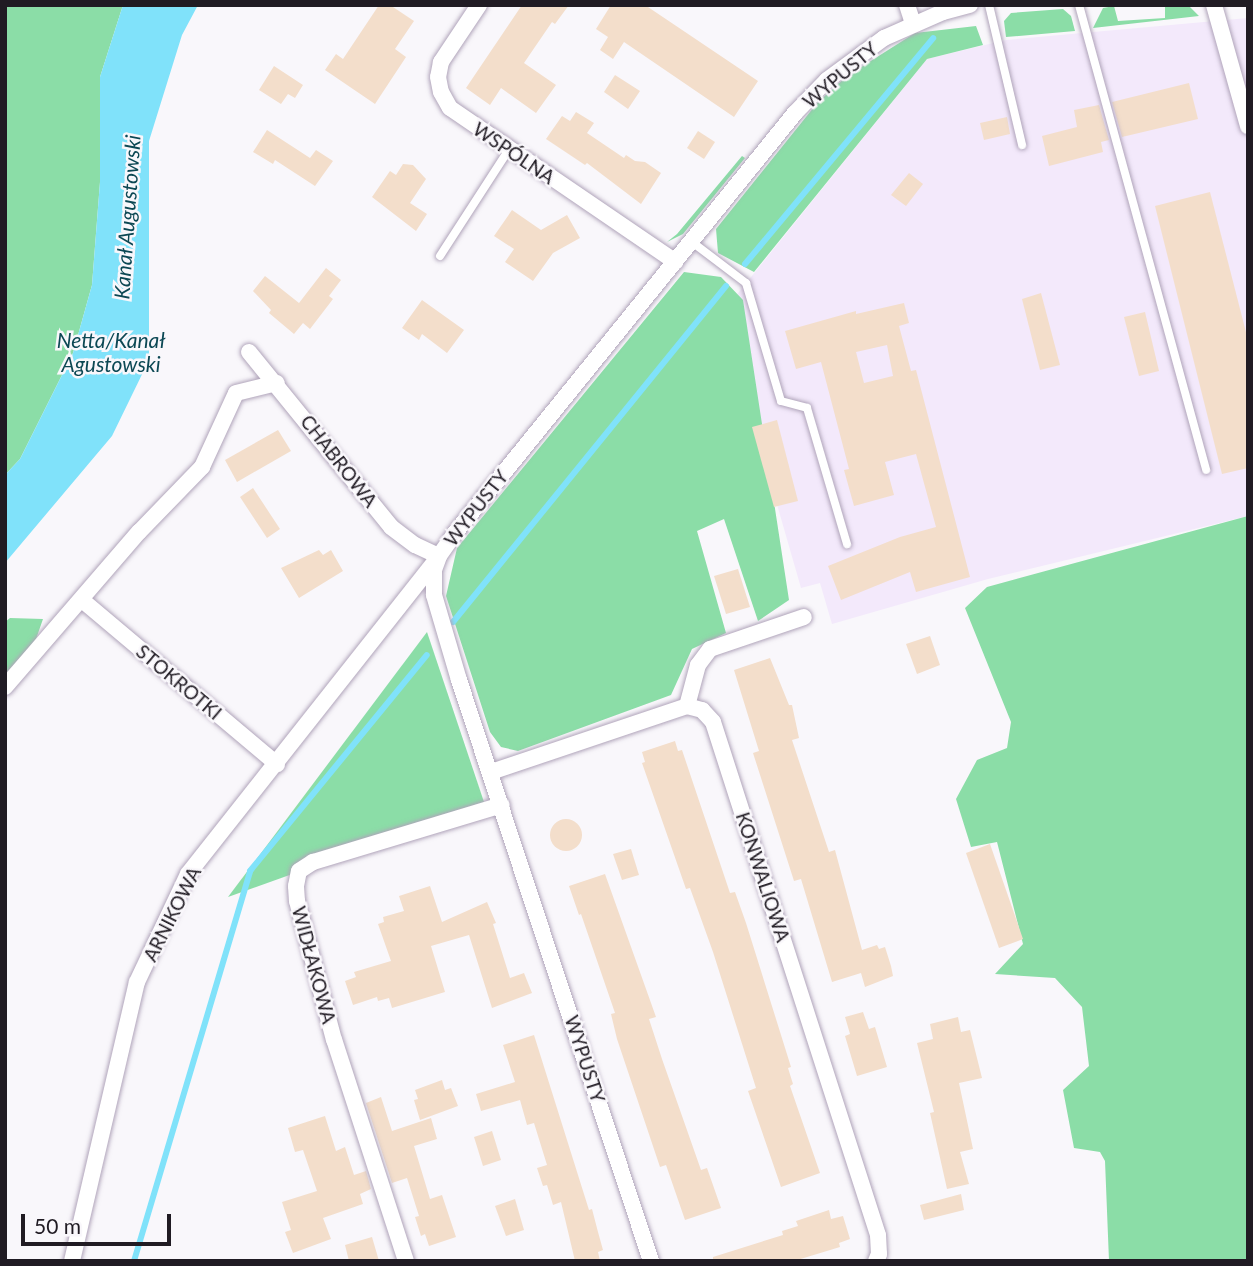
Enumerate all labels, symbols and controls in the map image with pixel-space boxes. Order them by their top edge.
street label: WYPUSTY [798,37,882,113]
street label: WSPÓLNA [469,117,559,189]
water label: Kanał Augustowski [109,133,145,301]
water label: Netta/Kanał Agustowski [57,327,165,377]
street label: CHABROWA [296,410,382,512]
street label: WYPUSTY [439,465,513,551]
street label: STOKROTKI [132,640,226,724]
street label: KONWALIOWA [731,809,795,945]
street label: ARNIKOWA [138,863,206,965]
street label: WIDŁAKOWA [287,904,341,1026]
street label: WYPUSTY [560,1013,610,1105]
scale bar [24,1200,175,1244]
text: 50 m [34,1213,81,1238]

